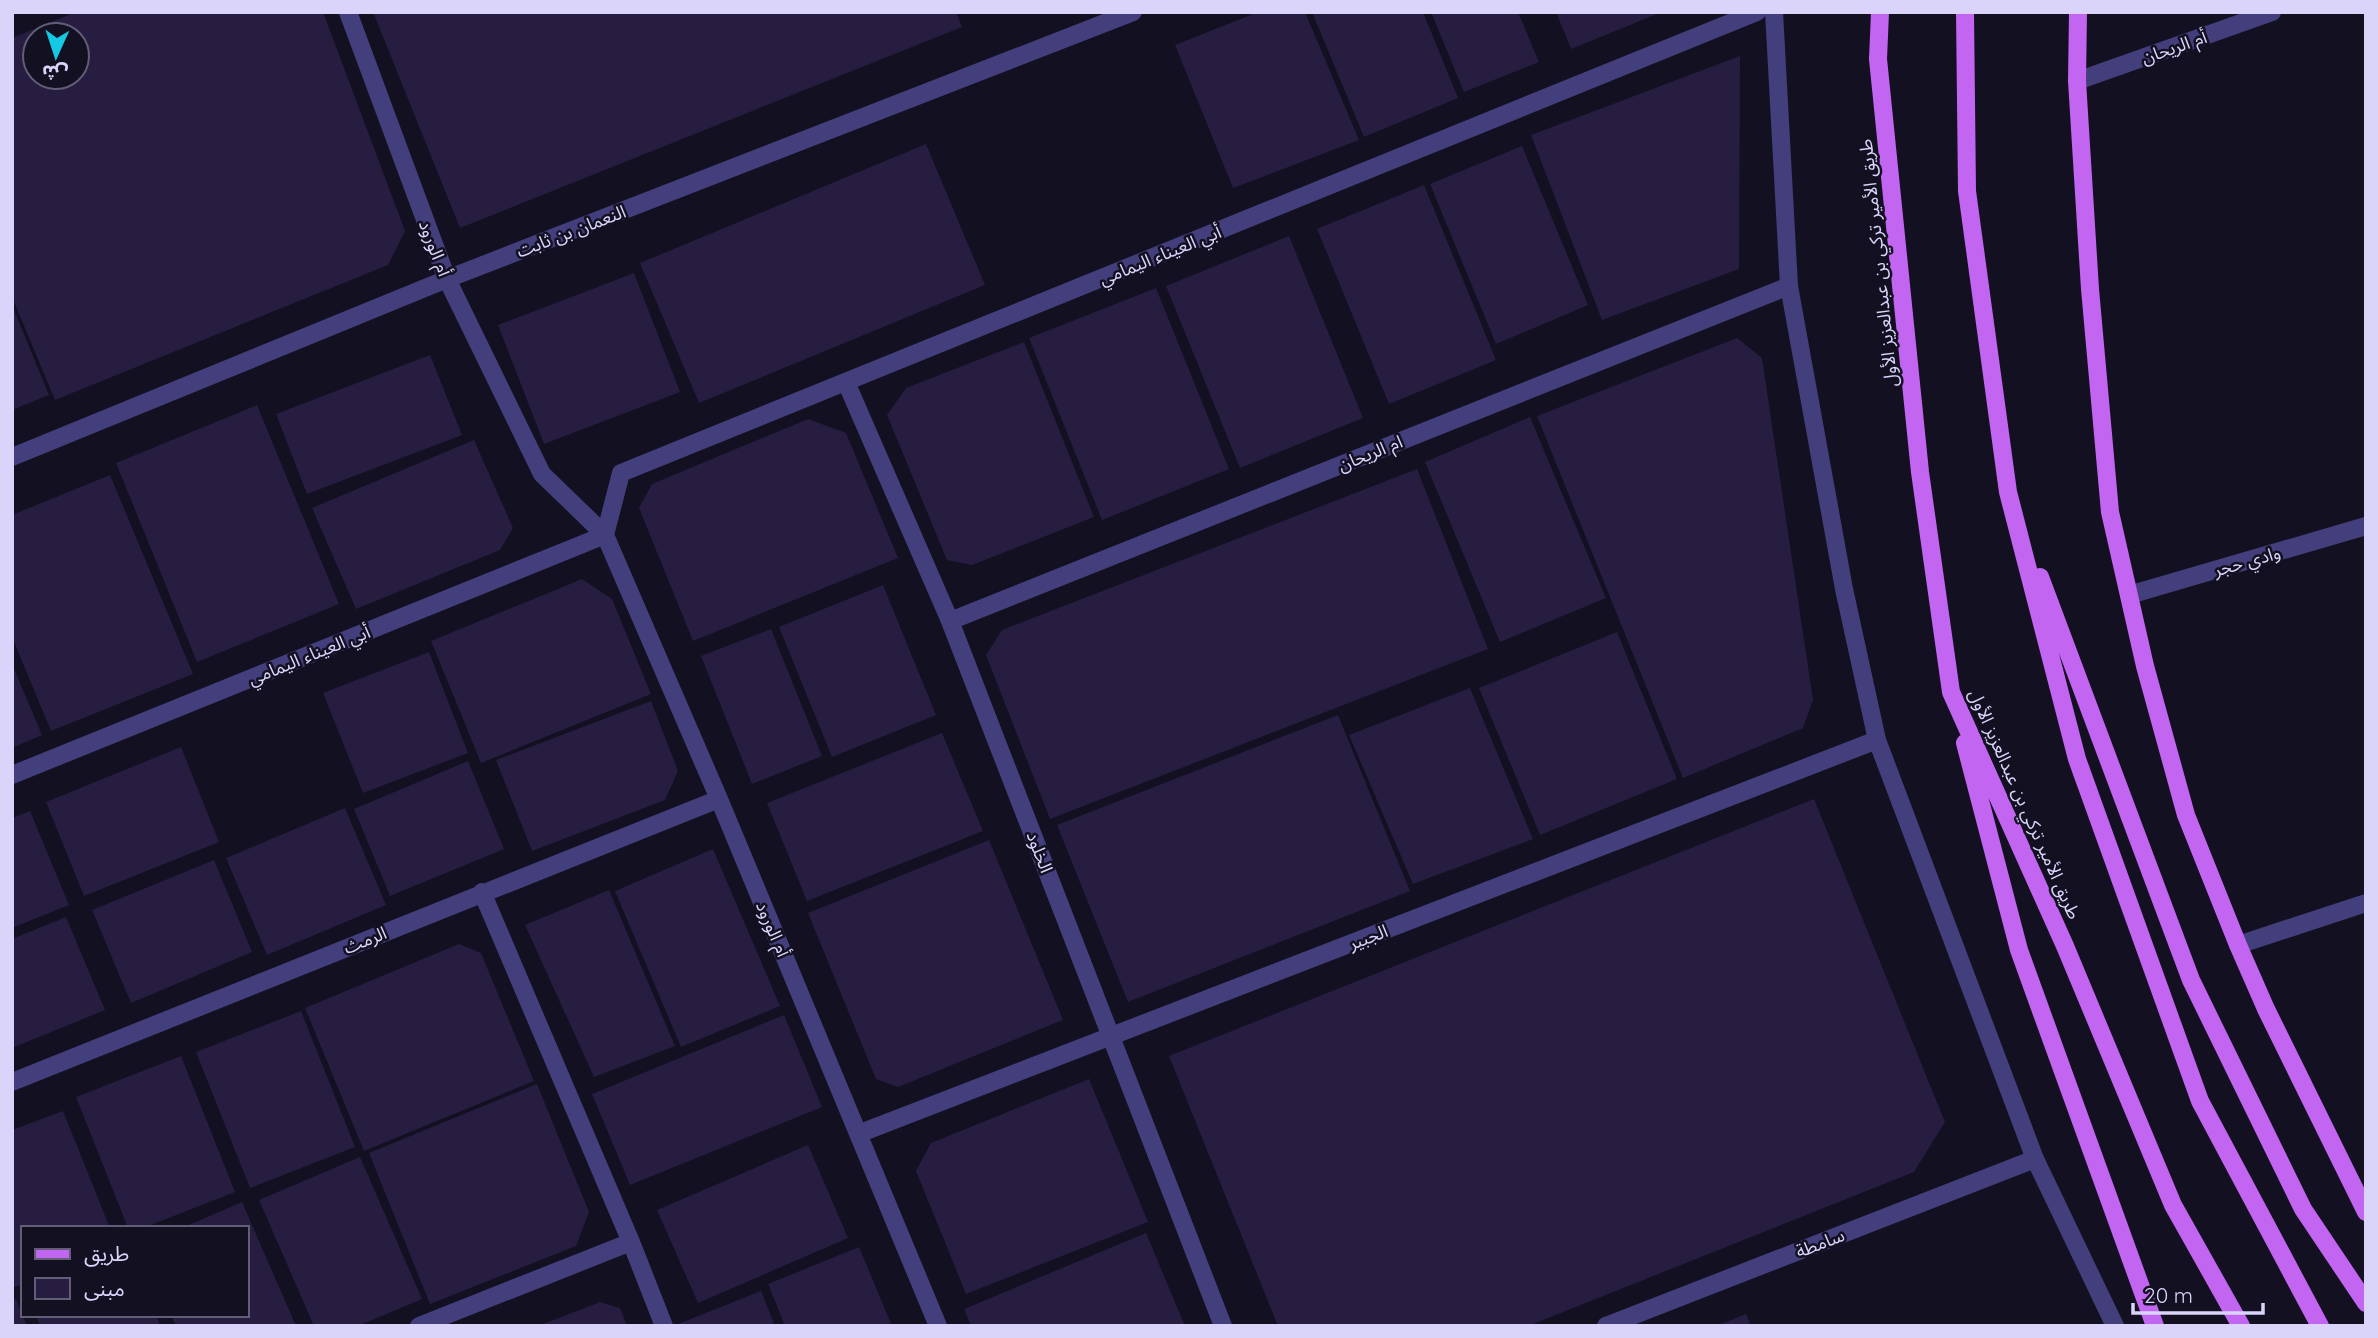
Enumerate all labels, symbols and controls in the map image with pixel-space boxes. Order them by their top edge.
north arrow [21,21,91,91]
street label: أم الريحان [2138,25,2211,72]
text: ش [41,60,69,86]
street label: طريق الأمير تركي بن عبدالعزيز الأول [1854,138,1905,388]
street label: النعمان بن ثابت [513,200,629,262]
street label: أم الورود [411,217,456,281]
street label: أبي العيناء اليمامي [1095,220,1225,292]
street label: ام الريحان [1334,430,1407,479]
street label: وادي حجر [2210,540,2284,584]
street label: أبي العيناء اليمامي [244,620,374,692]
street label: طريق الأمير تركي بن عبدالعزيز الأول [1962,685,2086,923]
street label: الخلود [1022,828,1058,876]
street label: أم الورود [748,898,795,962]
street label: الجبير [1344,919,1391,955]
street label: الرمث [340,921,390,959]
street label: سامطة [1792,1223,1848,1263]
legend [21,1226,248,1317]
text: طريق [84,1240,129,1267]
scale bar [2133,1272,2262,1316]
text: مبنى [84,1275,125,1301]
text: 20 m [2144,1282,2193,1308]

